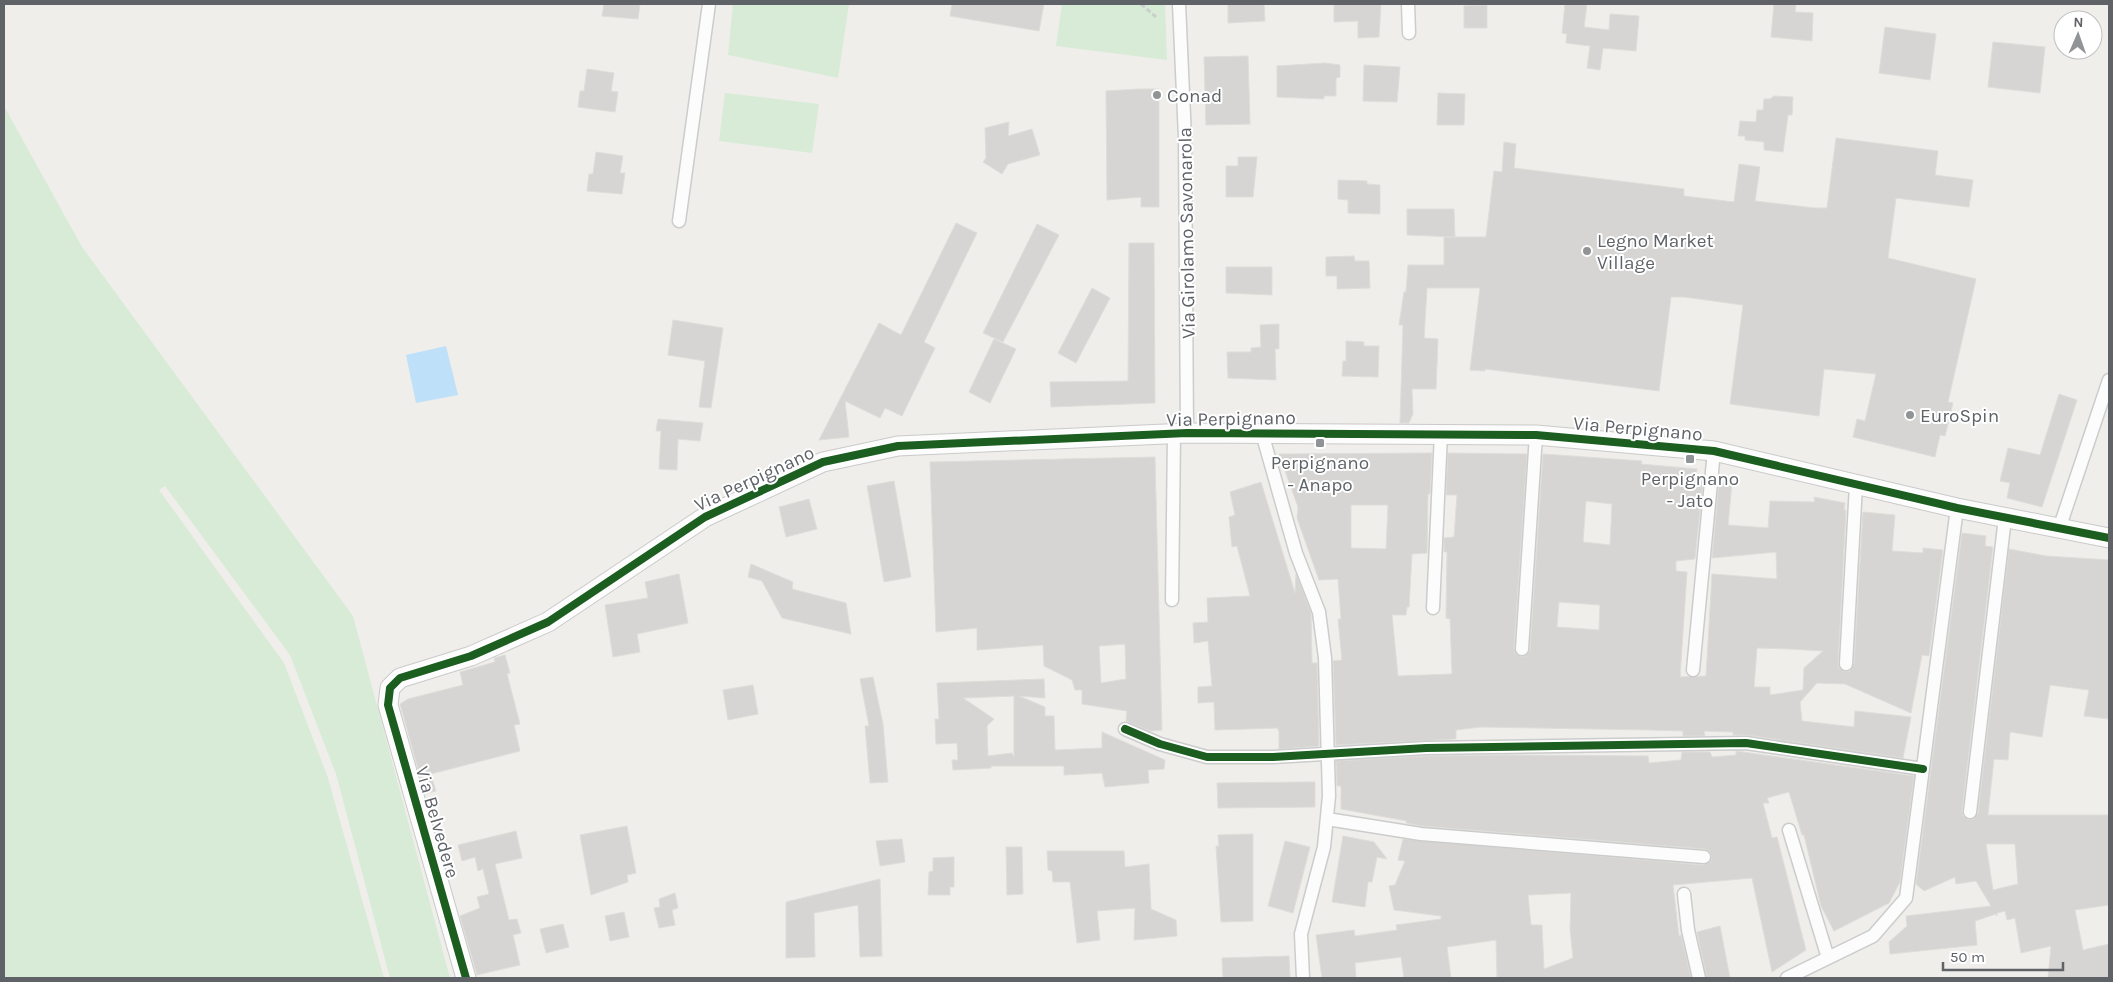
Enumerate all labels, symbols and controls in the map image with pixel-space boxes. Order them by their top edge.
north arrow [2053,10,2103,60]
text: N [2073,14,2084,31]
place label: Conad [1167,85,1222,107]
marker: Conad [1151,89,1163,101]
street label: Via Girolamo Savonarola [1174,127,1200,339]
place label: Legno Market Village [1597,230,1714,274]
marker: Legno Market Village [1581,245,1593,257]
place label: EuroSpin [1920,405,1999,427]
street label: Via Perpignano [1166,407,1296,431]
marker: EuroSpin [1904,409,1916,421]
street label: Via Perpignano [1572,412,1703,446]
marker: Perpignano - Anapo [1314,437,1326,449]
street label: Via Perpignano [691,442,818,516]
place label: Perpignano - Anapo [1271,452,1369,496]
marker: Perpignano - Jato [1684,453,1696,465]
place label: Perpignano - Jato [1641,468,1739,512]
street label: Via Belvedere [411,764,463,881]
scale bar [1943,940,2063,972]
text: 50 m [1950,948,1985,966]

